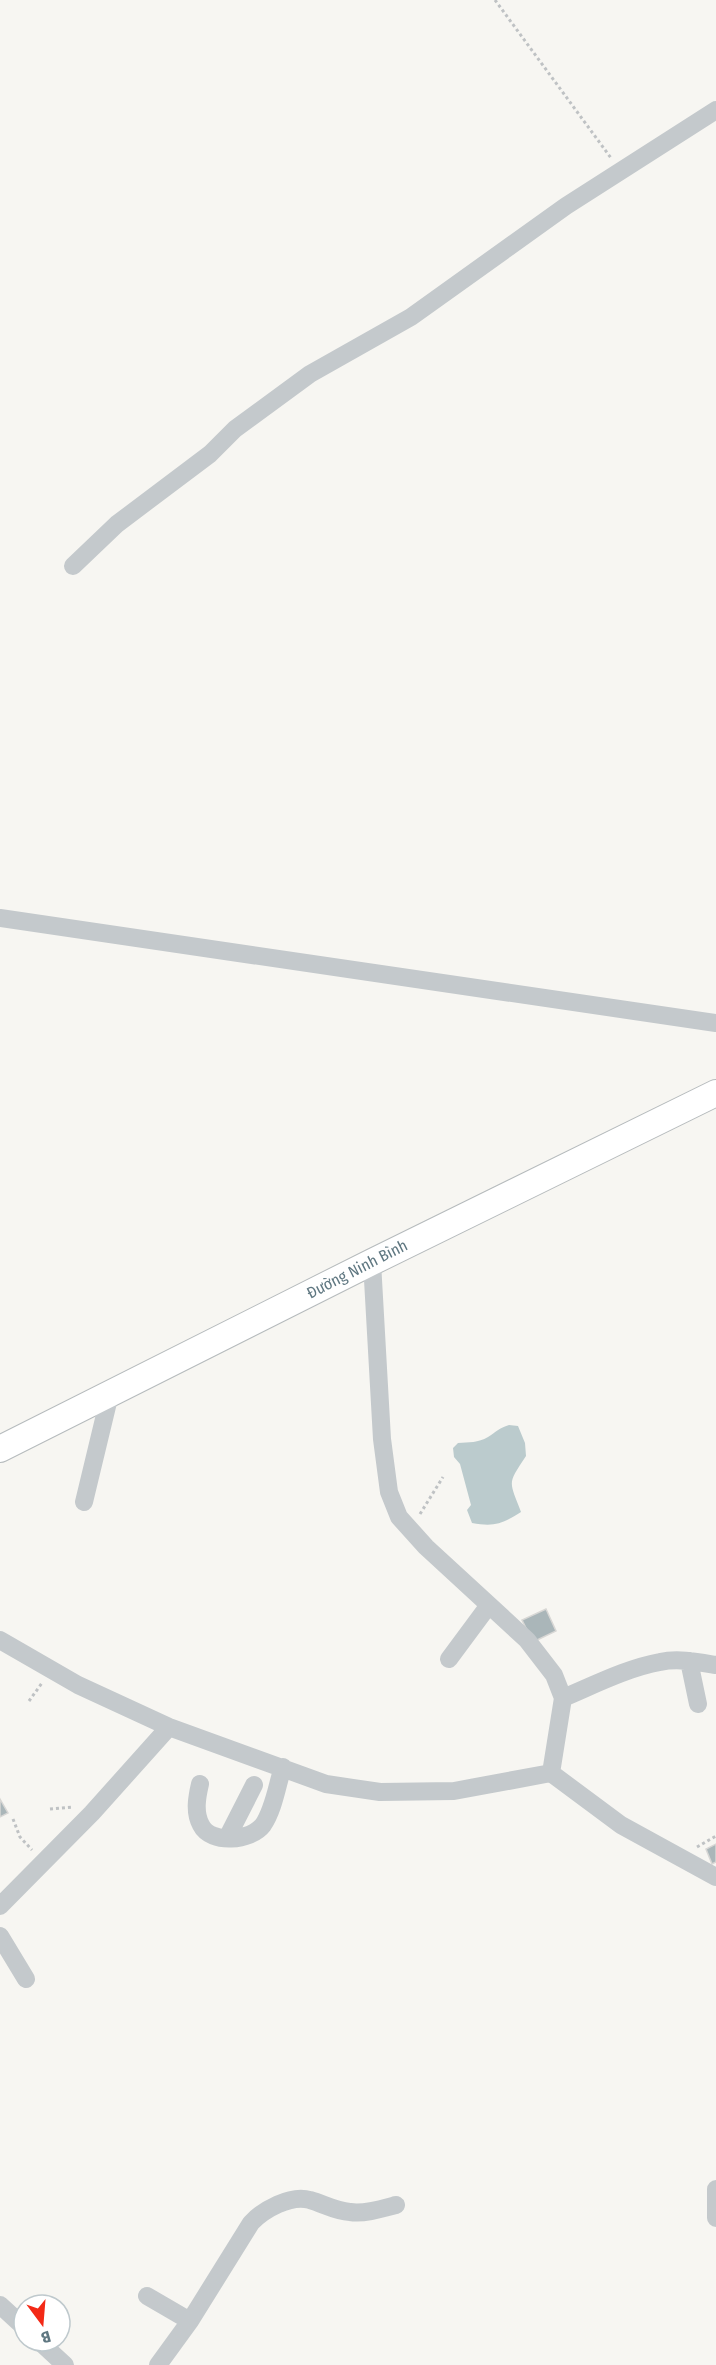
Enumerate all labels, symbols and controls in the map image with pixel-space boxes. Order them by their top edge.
street label: Đường Ninh Bình [304,1235,410,1303]
north arrow [12,2293,72,2353]
text: B [39,2327,53,2347]

